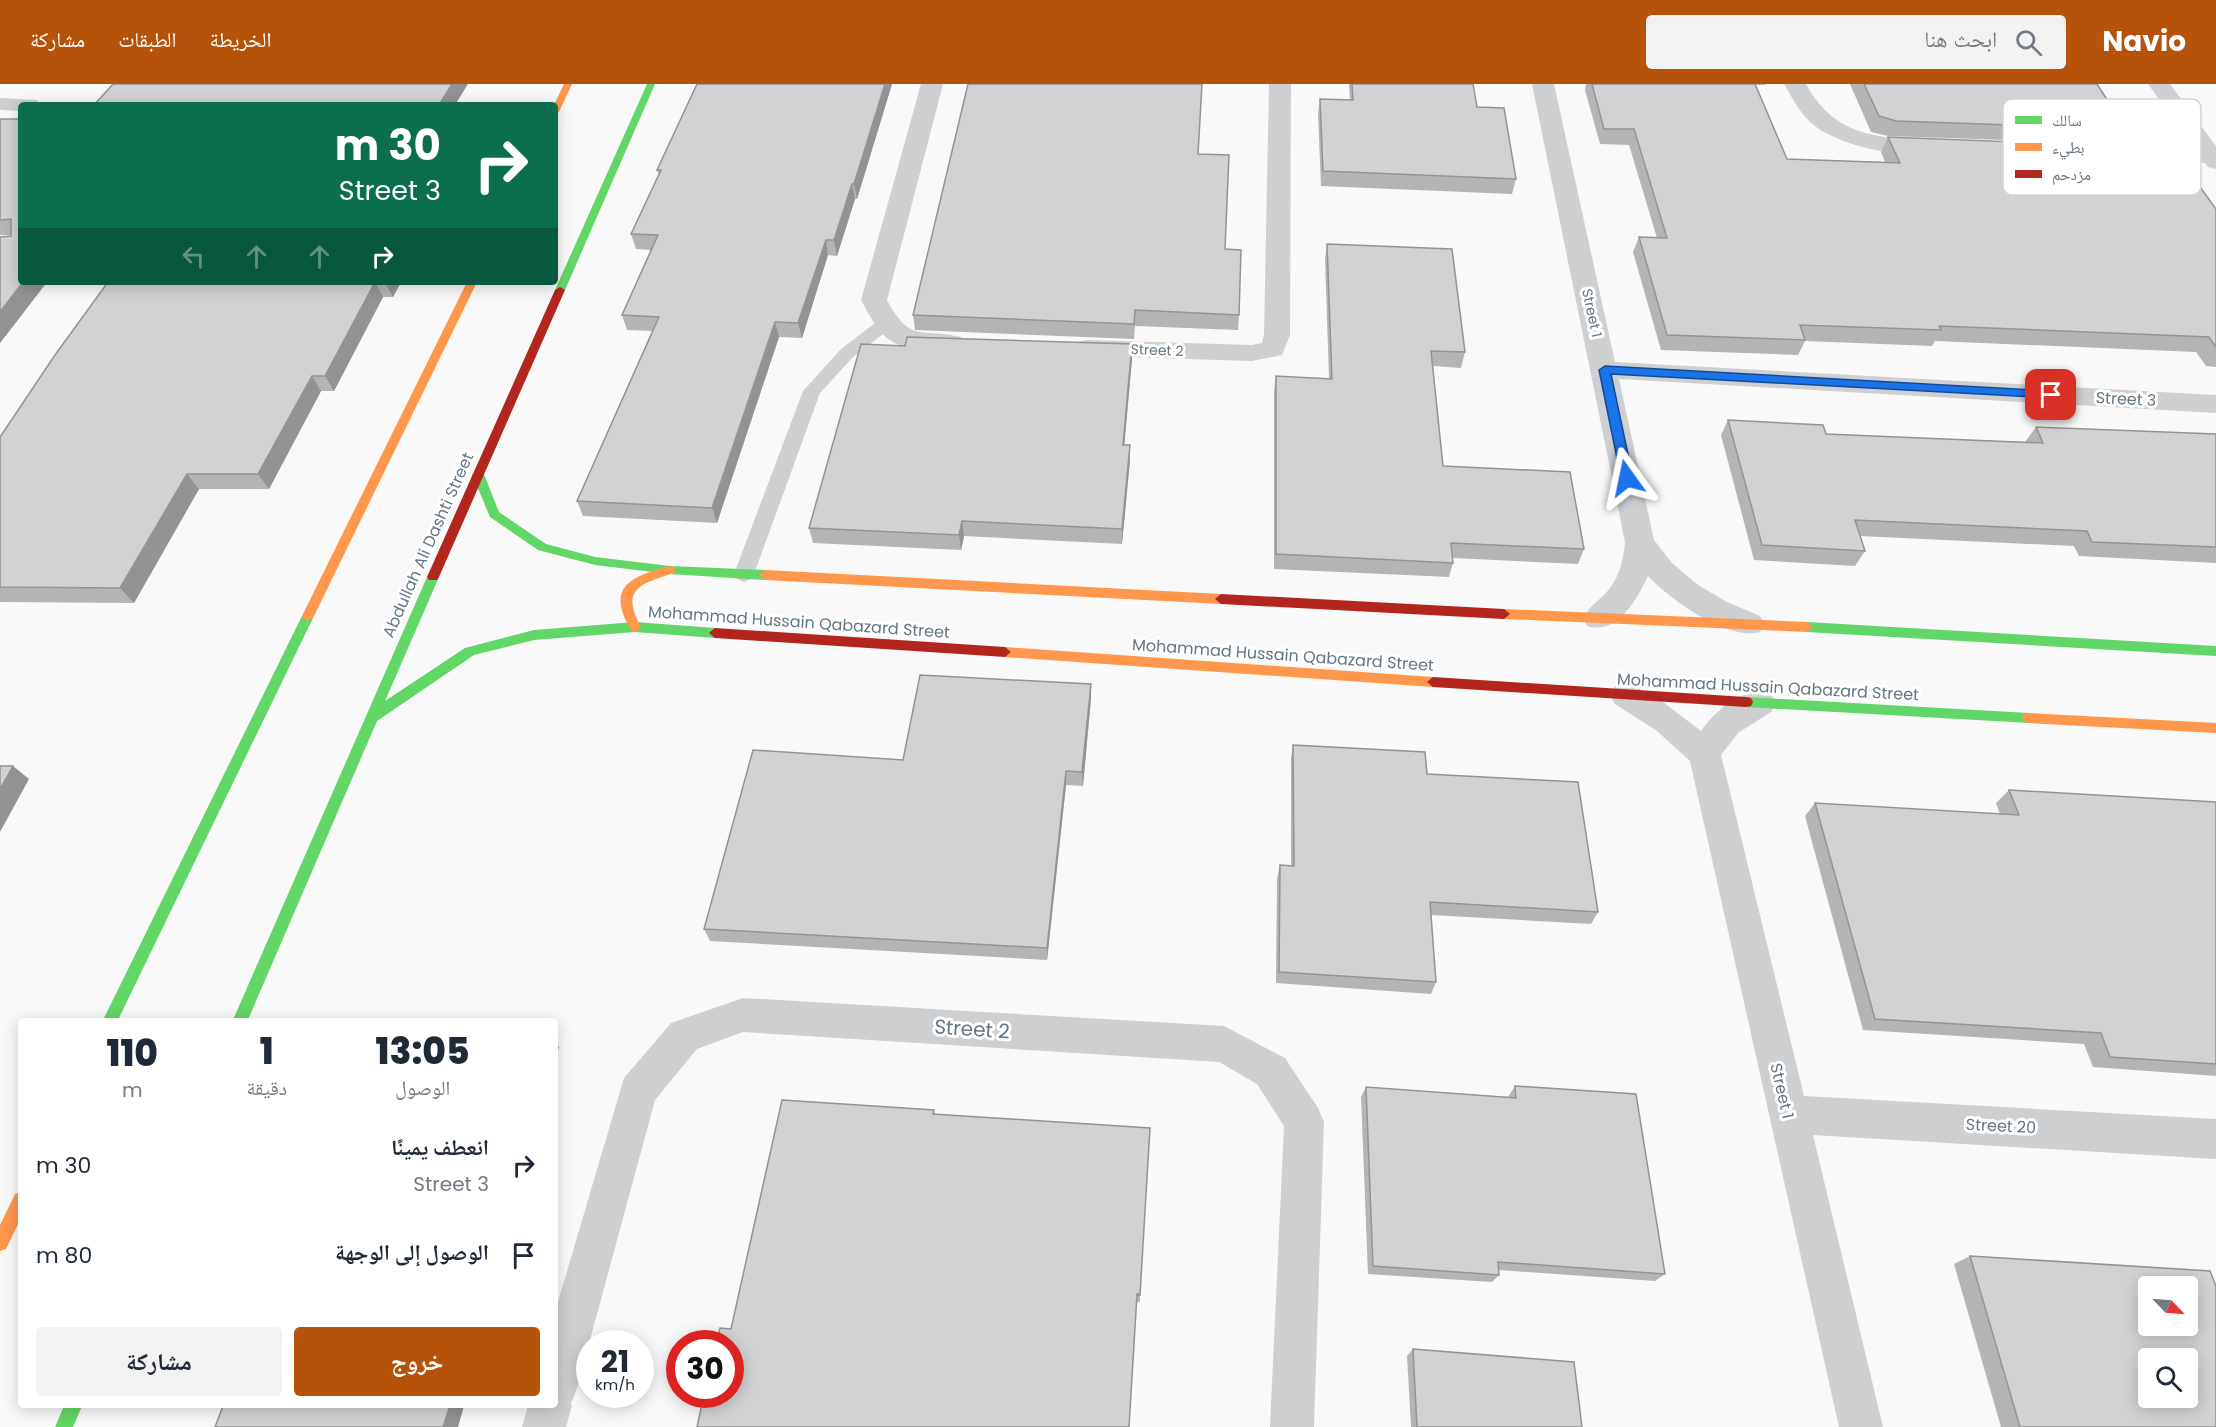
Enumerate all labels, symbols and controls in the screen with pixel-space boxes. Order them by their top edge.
search box [1646,15,2066,69]
text: Navio [2102,22,2186,61]
text: ابحث هنا [1924,24,1997,55]
text: مشاركة [30,25,85,54]
text: الطبقات [118,25,177,54]
text: الخريطة [210,25,271,54]
icon: search [2012,26,2045,59]
legend [2003,99,2201,195]
text: سالك [2052,109,2082,132]
text: 30 m [335,116,441,175]
icon: right [462,126,540,204]
text: بطيء [2052,136,2084,160]
text: مزدحم [2052,163,2091,186]
text: Street 3 [339,172,441,209]
icon: left [177,240,210,273]
icon: ahead [240,240,273,273]
icon: ahead [303,240,336,273]
icon: right [366,240,399,273]
street label: Street 1 [1577,287,1607,339]
street label: Street 2 [1130,339,1184,361]
pin [2025,369,2076,420]
icon: arrive [2034,378,2067,411]
street label: Street 3 [2095,386,2157,412]
position arrow [1595,446,1659,510]
street label: Abdullah Ali Dashti Street [377,449,479,641]
street label: Mohammad Hussain Qabazard Street [647,600,951,644]
street label: Mohammad Hussain Qabazard Street [1131,633,1435,677]
street label: Mohammad Hussain Qabazard Street [1616,668,1920,706]
street label: Street 2 [933,1012,1011,1046]
text: 1 [260,1026,274,1077]
text: 13:05 [376,1026,470,1077]
text: 110 [106,1028,158,1079]
street label: Street 1 [1764,1061,1800,1121]
text: دقيقة [246,1074,287,1102]
text: الوصول [395,1074,450,1102]
text: m [122,1076,143,1104]
street label: Street 20 [1965,1113,2037,1139]
text: انعطف يمينًا [391,1132,489,1163]
icon: right [507,1149,540,1182]
text: 30 m [36,1150,91,1181]
text: Street 3 [413,1170,489,1198]
text: الوصول إلى الوجهة [335,1237,489,1268]
icon: arrive [507,1239,540,1272]
text: 80 m [36,1240,92,1271]
north arrow [2138,1276,2198,1336]
map controls [2138,1276,2198,1408]
button: مشاركة [36,1327,282,1396]
button: خروج [294,1327,540,1396]
speed limit sign: 30 [666,1330,744,1408]
text: 21 [601,1340,629,1383]
button: search [2138,1348,2198,1408]
text: km/h [595,1374,635,1395]

